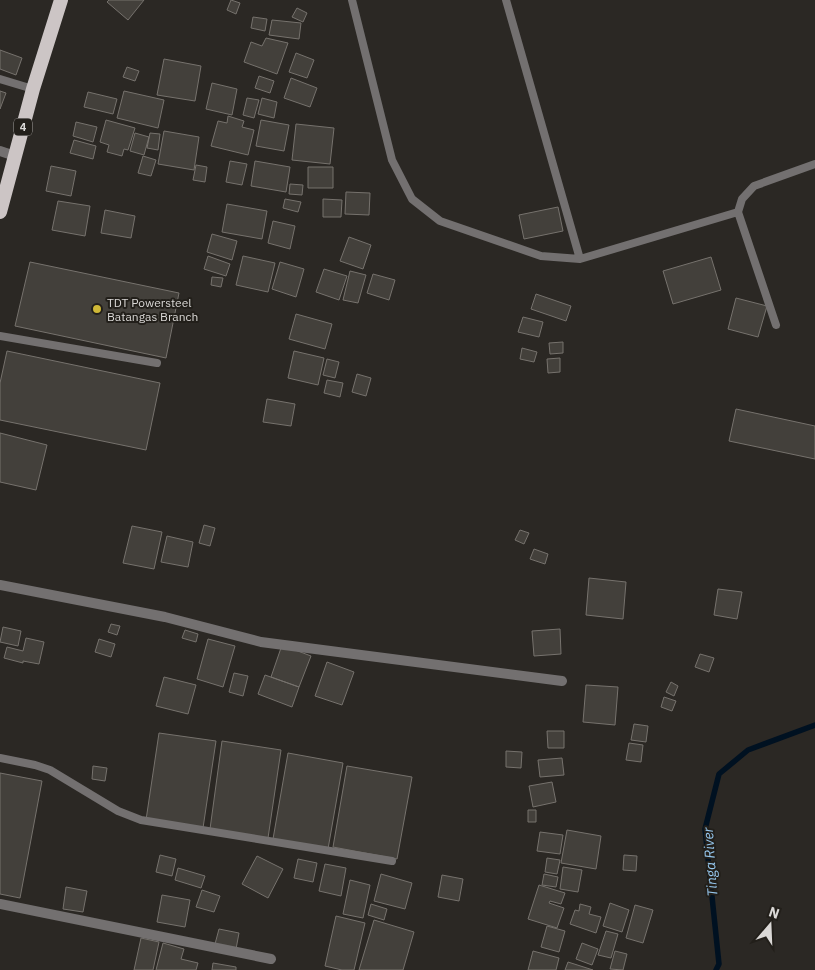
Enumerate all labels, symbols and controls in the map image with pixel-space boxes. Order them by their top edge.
road number: 4 [14,118,32,136]
place label: TDT Powersteel Batangas Branch [107,295,198,324]
marker: TDT Powersteel Batangas Branch [91,303,103,315]
water label: Tinga River [699,826,721,897]
north arrow [745,900,795,950]
text: N [767,903,782,923]

